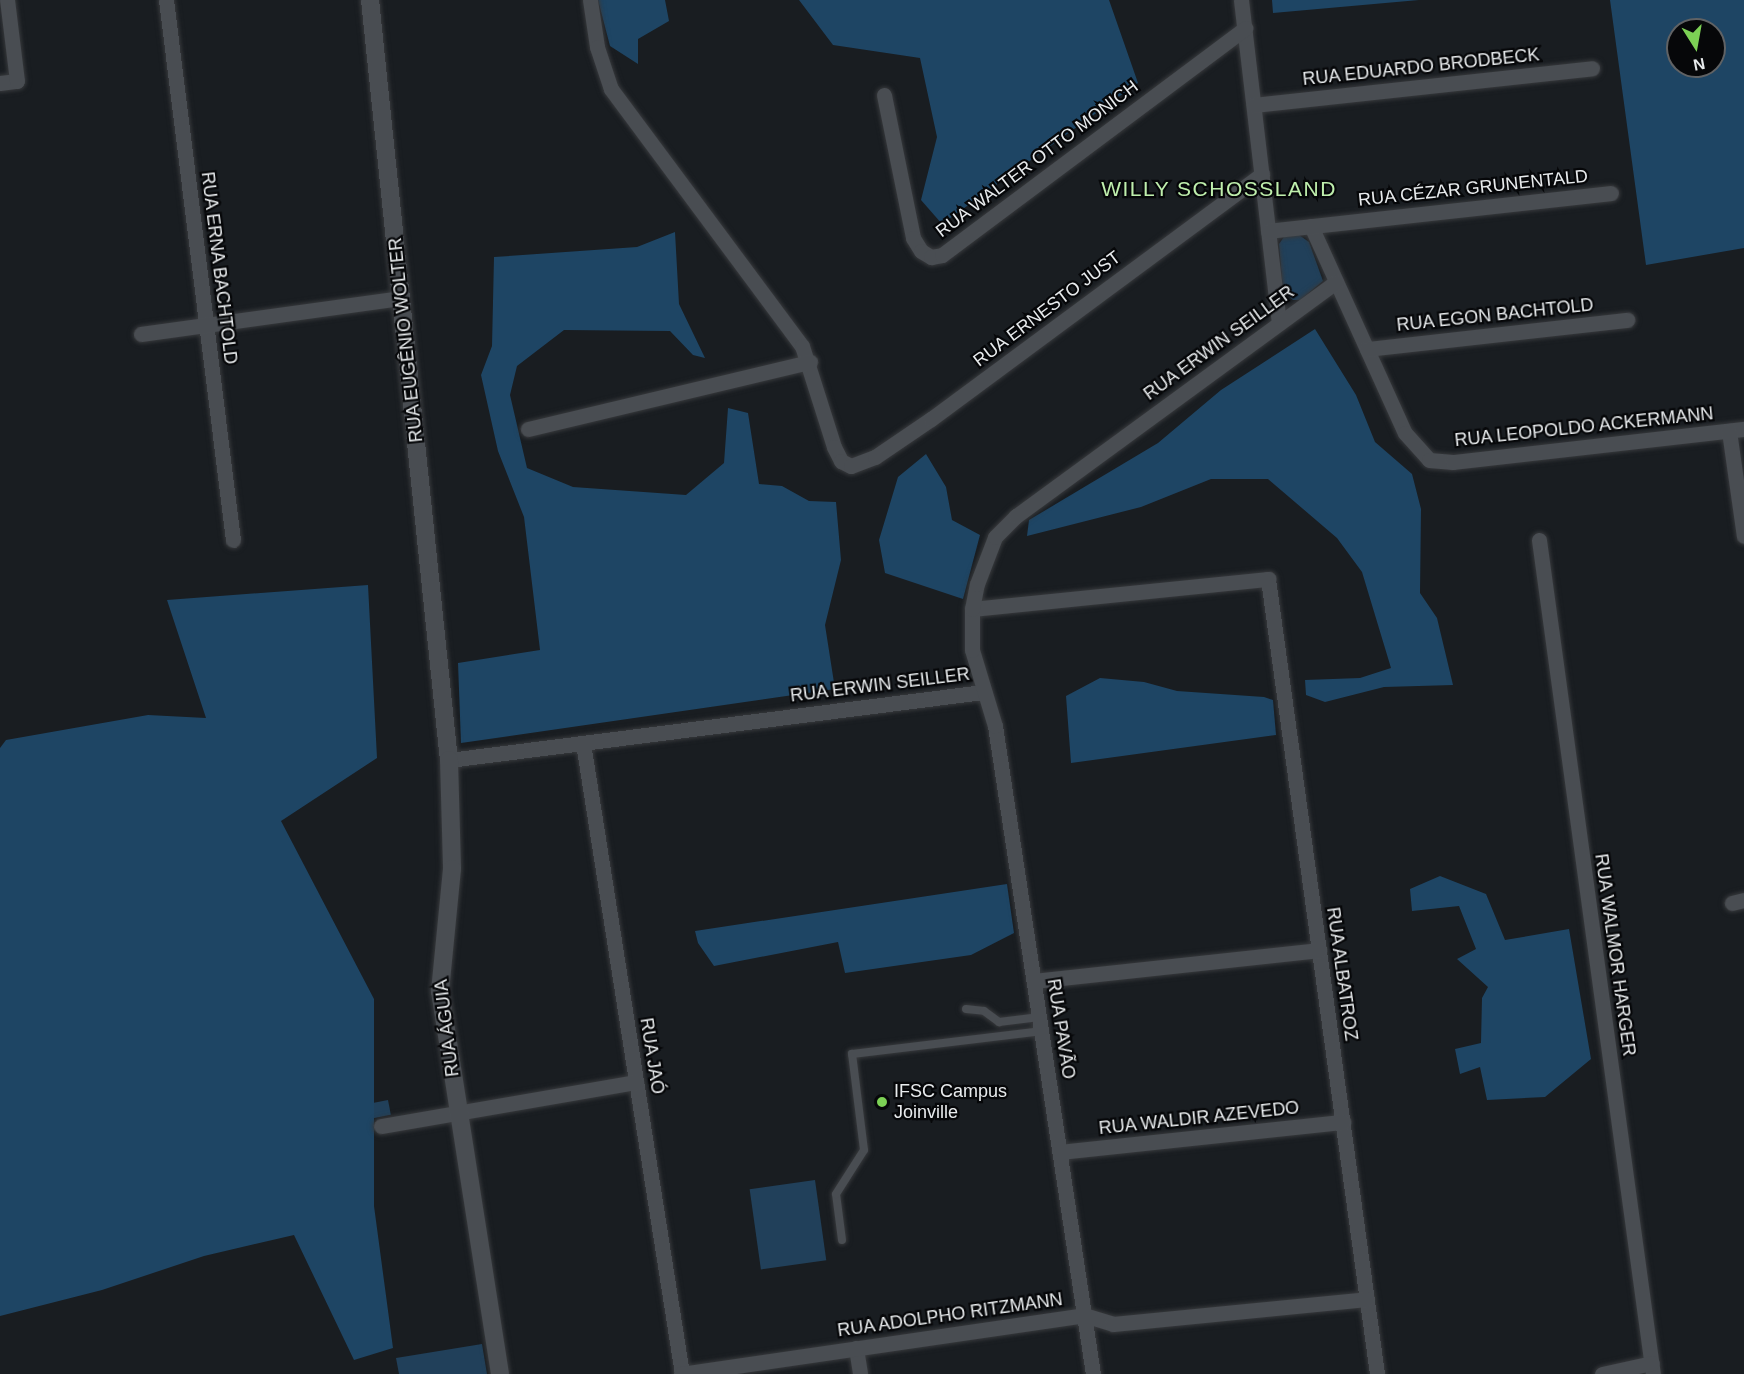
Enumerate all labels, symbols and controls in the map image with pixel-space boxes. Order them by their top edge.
north arrow [1666,18,1726,78]
street label: RUA EDUARDO BRODBECK [1301,44,1541,90]
text: N [1692,55,1706,74]
street label: RUA WALTER OTTO MONICH [931,76,1143,242]
street label: RUA CÉZAR GRUNENTALD [1357,165,1589,211]
street label: RUA ERNA BACHTOLD [196,170,242,366]
district label: WILLY SCHOSSLAND [1101,176,1337,202]
street label: RUA EUGÊNIO WOLTER [384,236,428,444]
street label: RUA ERNESTO JUST [969,246,1125,372]
street label: RUA ERWIN SEILLER [1139,281,1299,405]
street label: RUA EGON BACHTOLD [1395,294,1595,336]
street label: RUA LEOPOLDO ACKERMANN [1453,403,1715,451]
street label: RUA ERWIN SEILLER [789,663,971,707]
street label: RUA WALMOR HARGER [1590,852,1640,1058]
street label: RUA ALBATROZ [1322,905,1362,1043]
street label: RUA PAVÃO [1042,977,1080,1081]
street label: RUA ÁGUIA [430,978,464,1078]
street label: RUA JAÓ [635,1016,669,1096]
place label: IFSC Campus Joinville [894,1081,1007,1124]
marker: IFSC Campus Joinville [875,1095,889,1109]
street label: RUA WALDIR AZEVEDO [1097,1097,1301,1139]
street label: RUA ADOLPHO RITZMANN [835,1288,1065,1342]

